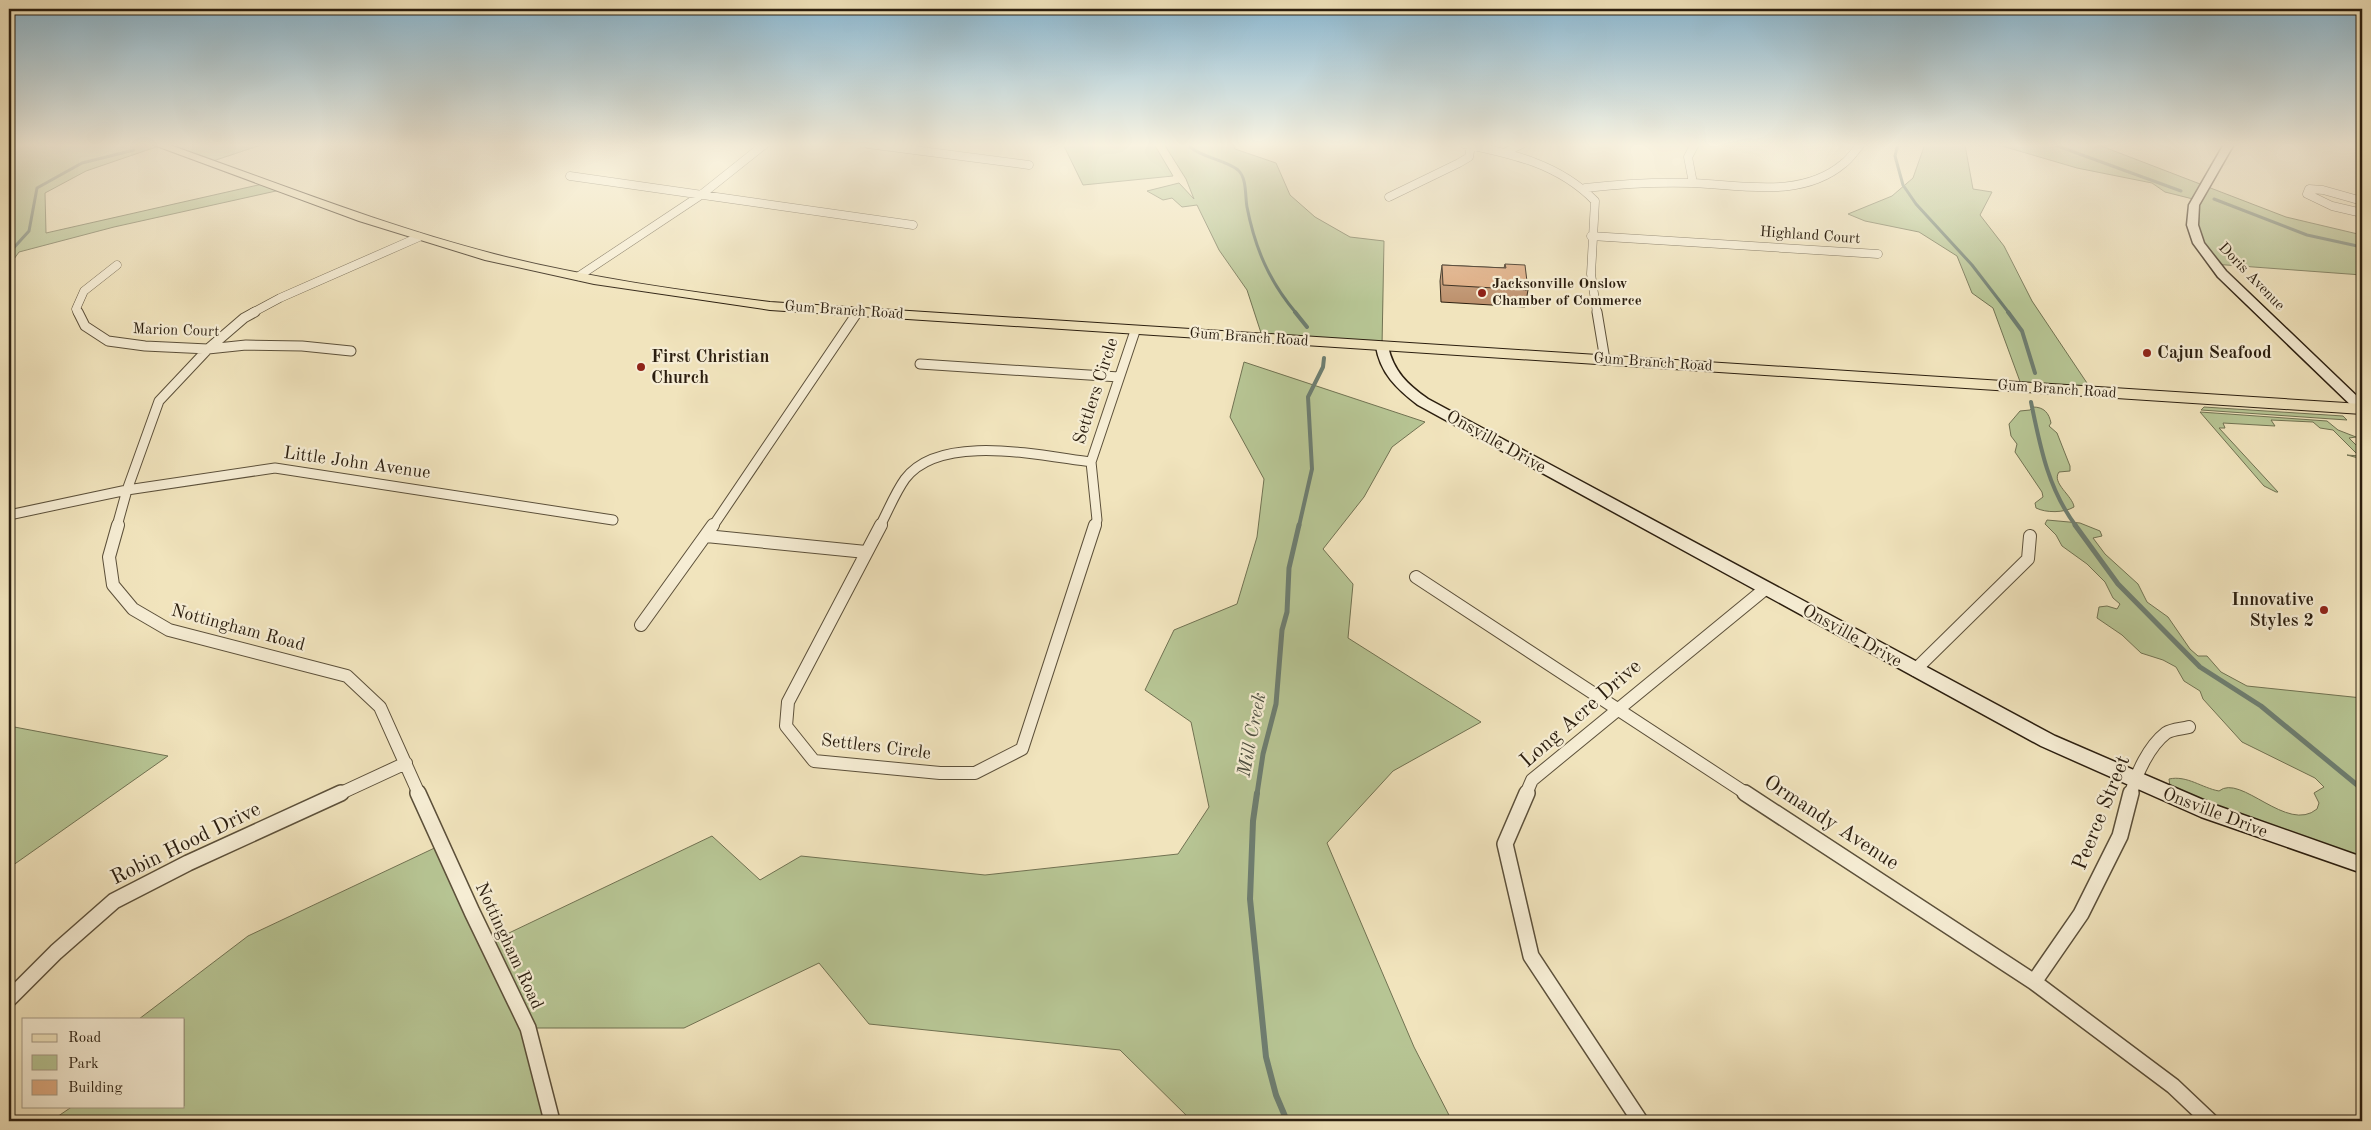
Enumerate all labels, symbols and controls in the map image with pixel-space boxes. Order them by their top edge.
street label: Highland Court [1759,225,1861,247]
street label: Doris Avenue [2215,240,2287,314]
place label: Jacksonville Onslow Chamber of Commerce [1492,277,1642,309]
marker: Jacksonville Onslow Chamber of Commerce [1476,287,1488,299]
street label: Gum Branch Road [784,299,904,323]
street label: Marion Court [132,322,220,340]
street label: Gum Branch Road [1189,326,1309,350]
street label: Settlers Circle [1070,336,1122,446]
place label: Cajun Seafood [2157,344,2272,362]
marker: Cajun Seafood [2141,347,2153,359]
place label: First Christian Church [651,348,769,387]
street label: Gum Branch Road [1593,351,1713,375]
marker: First Christian Church [635,361,647,373]
street label: Gum Branch Road [1997,378,2117,402]
street label: Onsville Drive [1443,407,1549,477]
street label: Little John Avenue [282,444,432,482]
place label: Innovative Styles 2 [2231,591,2314,630]
street label: Nottingham Road [169,601,307,655]
street label: Onsville Drive [1799,601,1905,671]
marker: Innovative Styles 2 [2318,604,2330,616]
street label: Long Acre Drive [1516,656,1646,772]
water label: Mill Creek [1235,691,1270,780]
street label: Settlers Circle [820,731,932,763]
street label: Peerce Street [2070,753,2134,873]
street label: Ormandy Avenue [1760,772,1902,874]
street label: Onsville Drive [2160,785,2270,841]
street label: Robin Hood Drive [108,799,264,889]
street label: Nottingham Road [472,880,546,1012]
legend [22,1018,185,1108]
text: Road [68,1031,102,1046]
text: Park [68,1057,99,1072]
text: Building [68,1081,123,1096]

